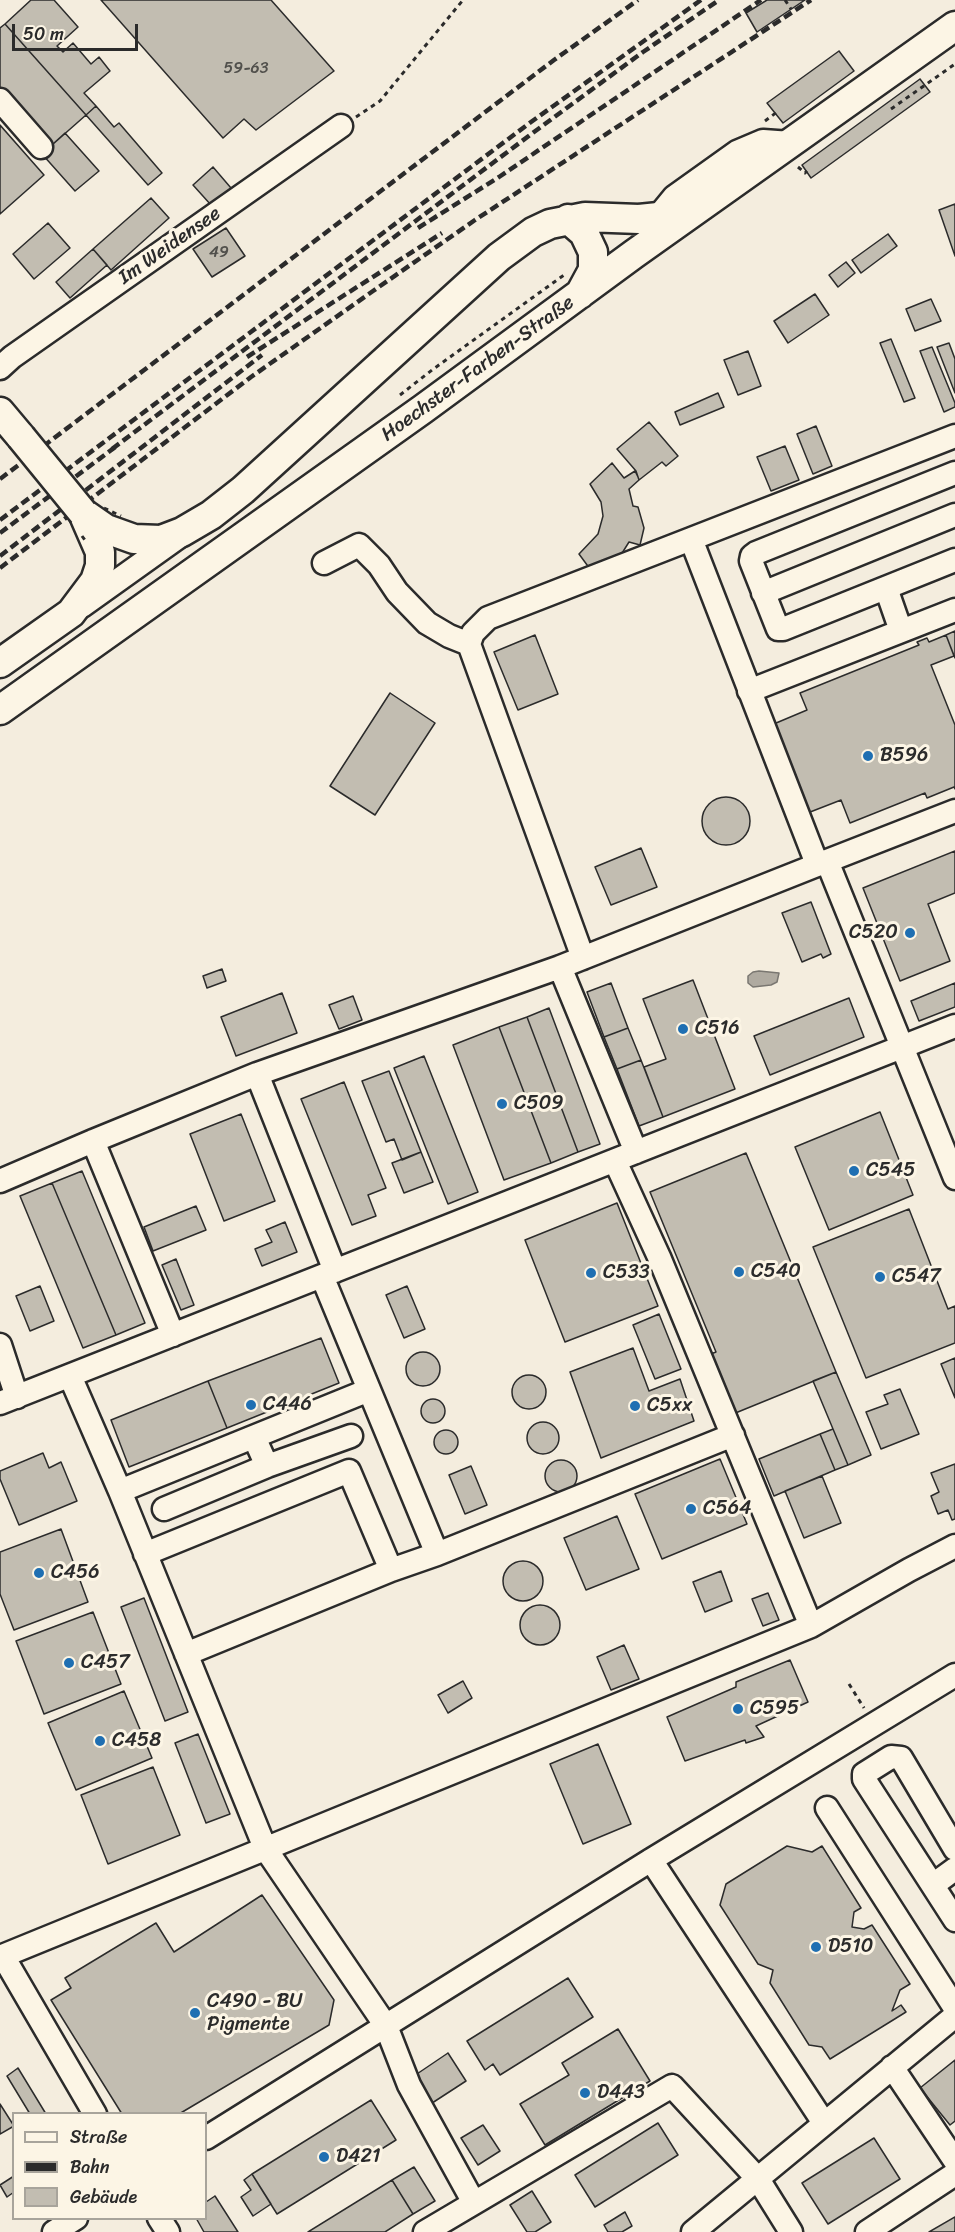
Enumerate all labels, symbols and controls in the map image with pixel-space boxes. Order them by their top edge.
scale bar [15,12,141,50]
text: 50 m [23,18,64,50]
house number: 59-63 [224,59,268,79]
street label: Im Weidensee [114,202,226,290]
house number: 49 [209,243,229,263]
street label: Hoechster-Farben-Straße [377,291,579,447]
place label: B596 [880,744,928,768]
marker: B596 [861,749,875,763]
place label: C520 [849,921,898,945]
marker: C520 [903,926,917,940]
place label: C516 [695,1017,740,1041]
marker: C516 [676,1022,690,1036]
place label: C509 [514,1092,564,1116]
marker: C509 [495,1097,509,1111]
place label: C545 [866,1159,915,1183]
marker: C545 [847,1164,861,1178]
place label: C540 [751,1260,801,1284]
place label: C533 [603,1261,650,1285]
marker: C540 [732,1265,746,1279]
place label: C547 [892,1265,941,1289]
marker: C533 [584,1266,598,1280]
marker: C547 [873,1270,887,1284]
place label: C446 [263,1393,312,1417]
place label: C5xx [647,1394,692,1418]
marker: C446 [244,1398,258,1412]
marker: C5xx [628,1399,642,1413]
place label: C564 [703,1497,752,1521]
marker: C564 [684,1502,698,1516]
place label: C456 [51,1561,100,1585]
marker: C456 [32,1566,46,1580]
place label: C457 [81,1651,130,1675]
marker: C457 [62,1656,76,1670]
place label: C595 [750,1697,799,1721]
marker: C595 [731,1702,745,1716]
place label: C458 [112,1729,161,1753]
marker: C458 [93,1734,107,1748]
place label: D510 [828,1935,873,1959]
marker: D510 [809,1940,823,1954]
place label: C490 - BU Pigmente [207,1990,302,2037]
marker: C490 - BU Pigmente [188,2006,202,2020]
place label: D443 [597,2081,645,2105]
marker: D443 [578,2086,592,2100]
legend [12,2112,207,2220]
text: Straße [70,2121,127,2153]
place label: D421 [336,2145,381,2169]
marker: D421 [317,2150,331,2164]
text: Bahn [70,2151,110,2183]
text: Gebäude [70,2181,137,2213]

